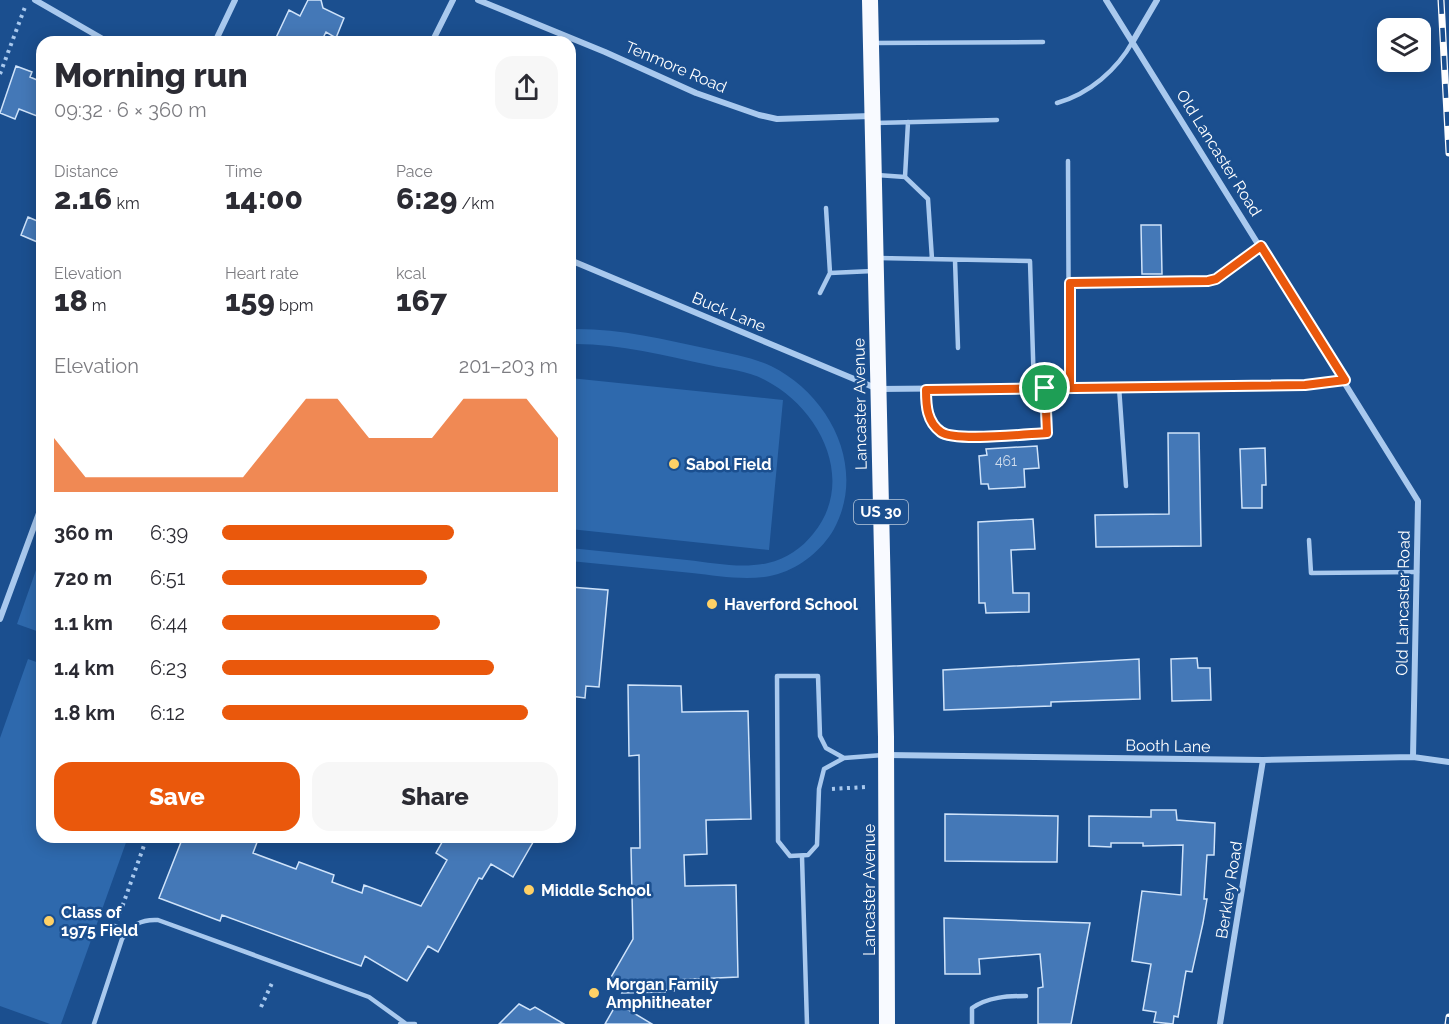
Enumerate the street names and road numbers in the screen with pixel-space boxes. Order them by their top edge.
street label: Tenmore Road [623,37,730,97]
street label: Old Lancaster Road [1172,86,1266,220]
street label: Buck Lane [689,288,769,336]
street label: Lancaster Avenue [849,338,871,470]
road number: US 30 [854,500,908,524]
street label: Old Lancaster Road [1392,530,1414,676]
street label: Booth Lane [1125,736,1211,756]
street label: Lancaster Avenue [860,824,879,956]
street label: Berkley Road [1212,840,1246,940]

